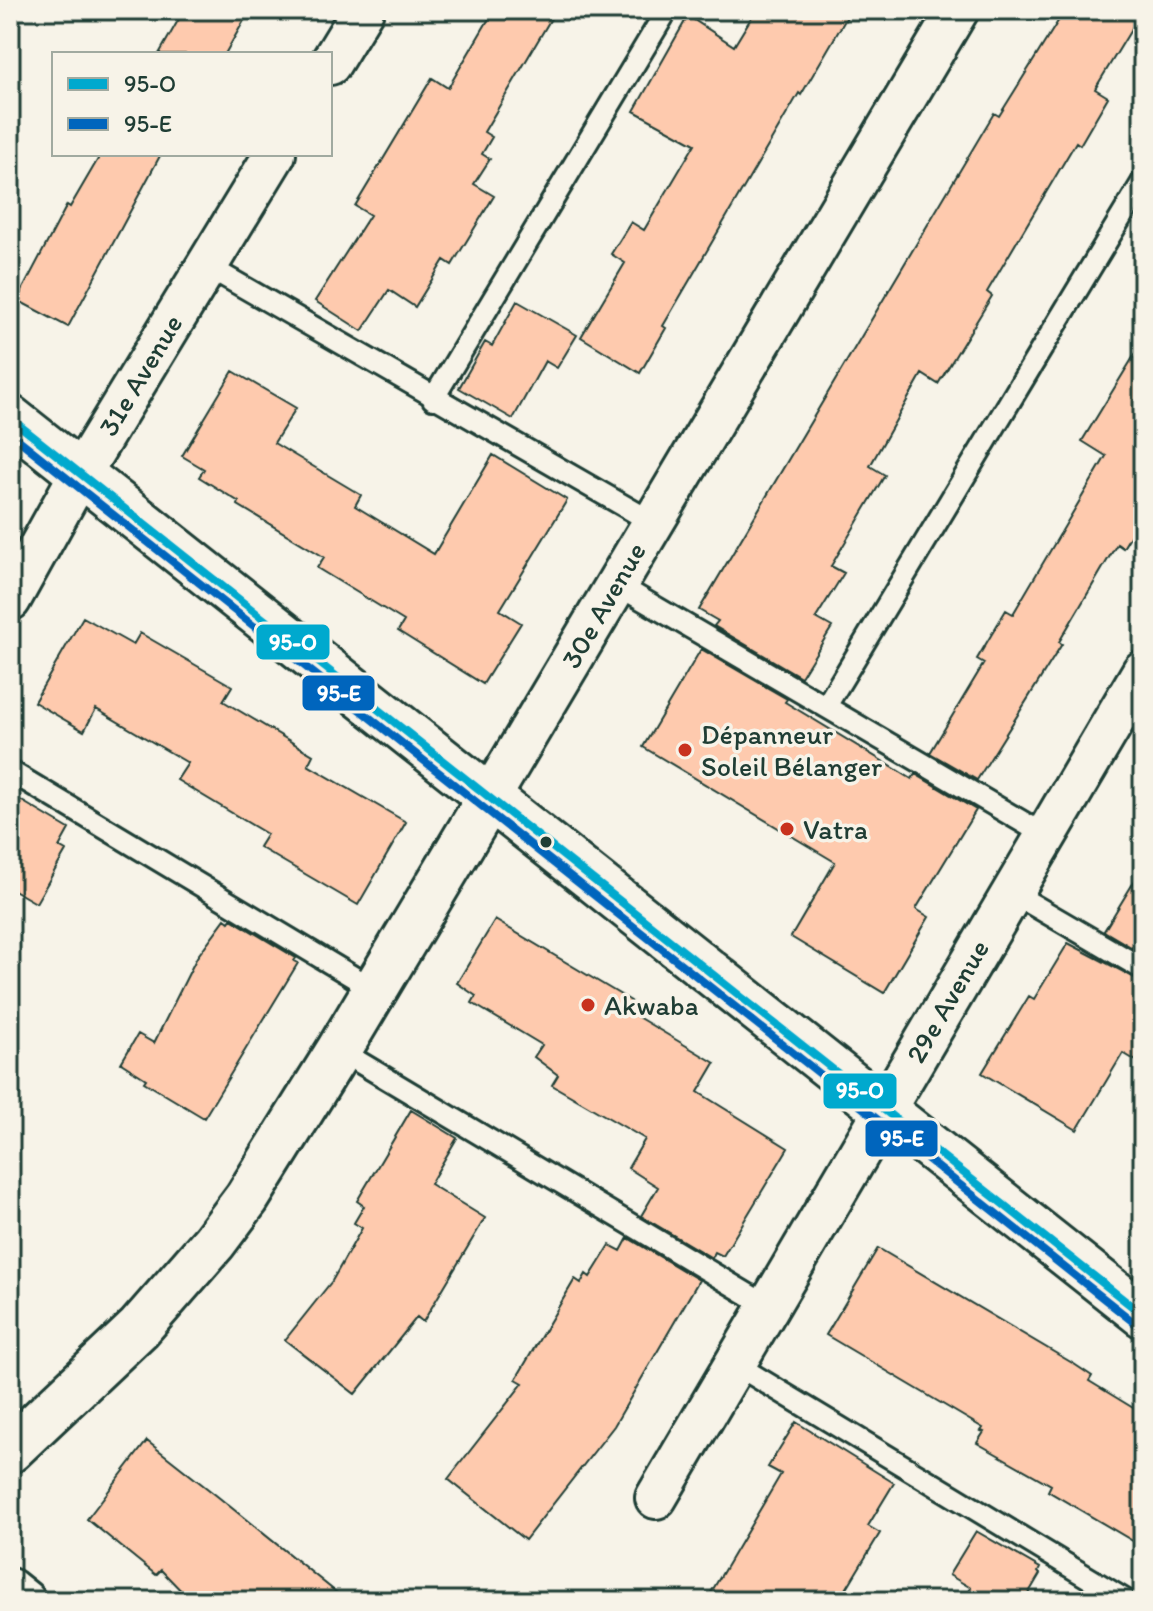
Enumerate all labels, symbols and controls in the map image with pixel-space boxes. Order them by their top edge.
legend [52,52,332,156]
text: 95-O [124,69,176,98]
text: 95-E [124,109,172,138]
street label: 31e Avenue [91,308,189,442]
street label: 30e Avenue [553,536,653,674]
line badge: 95-O [255,623,331,661]
text: 95-O [269,629,317,656]
line badge: 95-E [301,674,376,712]
text: 95-E [317,680,361,707]
place label: Dépanneur Soleil Bélanger [701,717,882,783]
marker: Dépanneur Soleil Bélanger [676,741,694,759]
place label: Vatra [803,812,868,846]
marker: Vatra [778,820,796,838]
unlabelled marker [538,834,554,850]
street label: 29e Avenue [898,933,996,1069]
place label: Akwaba [604,988,699,1022]
marker: Akwaba [579,996,597,1014]
line badge: 95-O [822,1072,898,1110]
text: 95-O [836,1077,884,1104]
line badge: 95-E [864,1119,939,1158]
text: 95-E [880,1125,924,1152]

